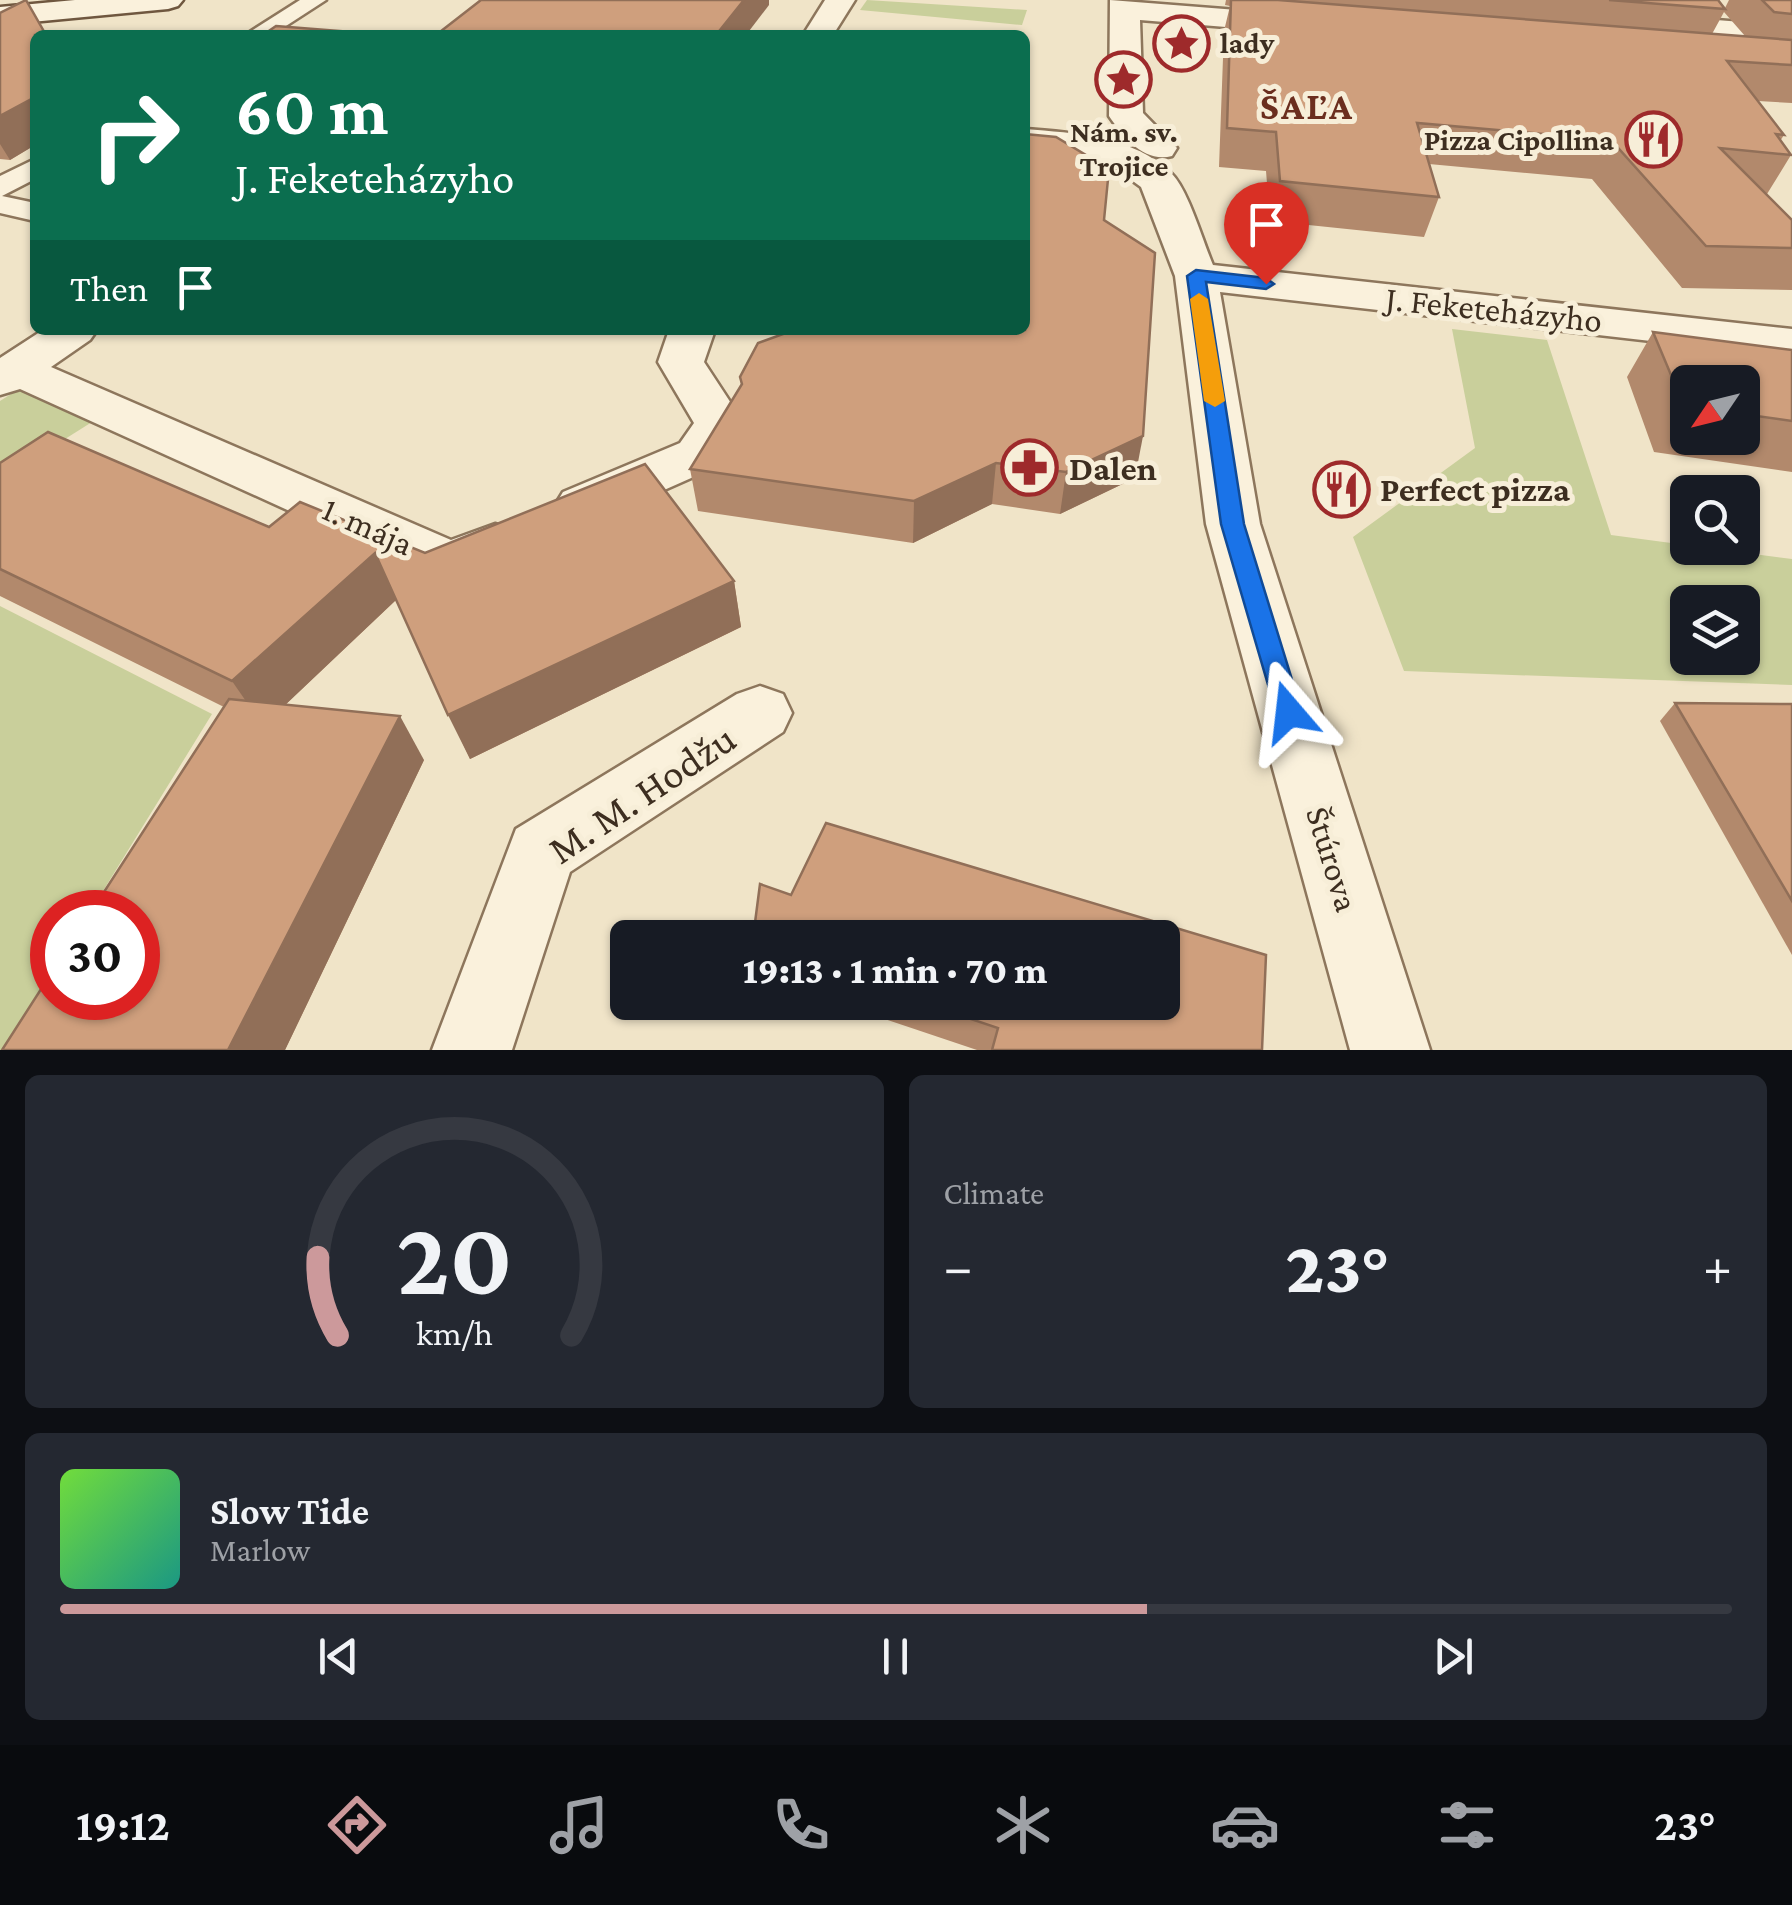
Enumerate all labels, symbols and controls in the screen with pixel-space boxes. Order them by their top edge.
place icon: lady [1151,13,1211,73]
place label: lady [1220,26,1275,59]
place icon: Nám. sv. Trojice [1094,50,1154,110]
icon: right [70,70,200,200]
text: 60 m [235,71,388,149]
district label: ŠAĽA [1260,85,1354,127]
restaurant icon: Pizza Cipollina [1623,110,1683,170]
place label: Nám. sv. Trojice [1070,115,1178,183]
place label: Pizza Cipollina [1424,123,1614,156]
text: J. Feketeházyho [235,153,514,203]
pin [1224,182,1309,285]
icon: arrive [1239,197,1294,252]
icon: arrive [168,260,223,315]
text: Then [70,267,148,309]
street label: J. Feketeházyho [1381,278,1604,340]
north arrow [1670,365,1760,455]
map controls [1670,365,1760,675]
pharmacy icon: Dalen [1000,438,1060,498]
place label: Dalen [1069,449,1157,488]
restaurant icon: Perfect pizza [1311,459,1371,519]
place label: Perfect pizza [1380,470,1570,509]
button: search [1670,475,1760,565]
street label: 1. mája [316,489,419,564]
button: layers [1670,585,1760,675]
position arrow [1237,660,1341,764]
street label: M. M. Hodžu [539,714,744,873]
street label: Štúrova [1298,802,1367,916]
speed limit sign: 30 [30,890,160,1020]
text: 19:13 · 1 min · 70 m [743,949,1047,991]
text: Climate [944,1175,1044,1211]
text: 20 [396,1200,512,1315]
text: 23° [1285,1225,1390,1308]
text: − [944,1236,973,1297]
text: + [1703,1236,1732,1297]
text: km/h [416,1313,493,1353]
text: Slow Tide [210,1490,369,1532]
text: Marlow [210,1532,310,1568]
icon: previous [311,1629,366,1684]
icon: pause [868,1629,923,1684]
icon: next [1426,1629,1481,1684]
icon: directions [322,1790,392,1860]
icon: music [544,1790,614,1860]
icon: phone [766,1790,836,1860]
icon: climate [988,1790,1058,1860]
icon: car [1210,1790,1280,1860]
icon: filters [1432,1790,1502,1860]
text: 19:12 [76,1800,170,1850]
text: 23° [1654,1800,1716,1850]

